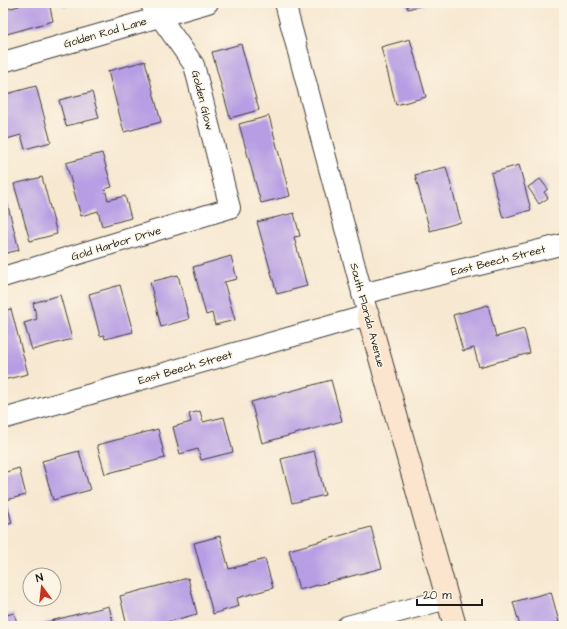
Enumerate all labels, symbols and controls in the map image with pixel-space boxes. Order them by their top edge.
street label: Golden Rod Lane [62,13,148,52]
street label: Golden Glow [188,68,217,132]
street label: Gold Harbor Drive [69,223,163,264]
street label: East Beech Street [449,241,548,279]
street label: South Florida Avenue [346,261,389,369]
street label: East Beech Street [136,347,234,388]
north arrow [22,567,62,607]
text: N [34,570,45,586]
scale bar [417,581,482,607]
text: 20 m [423,587,452,604]

